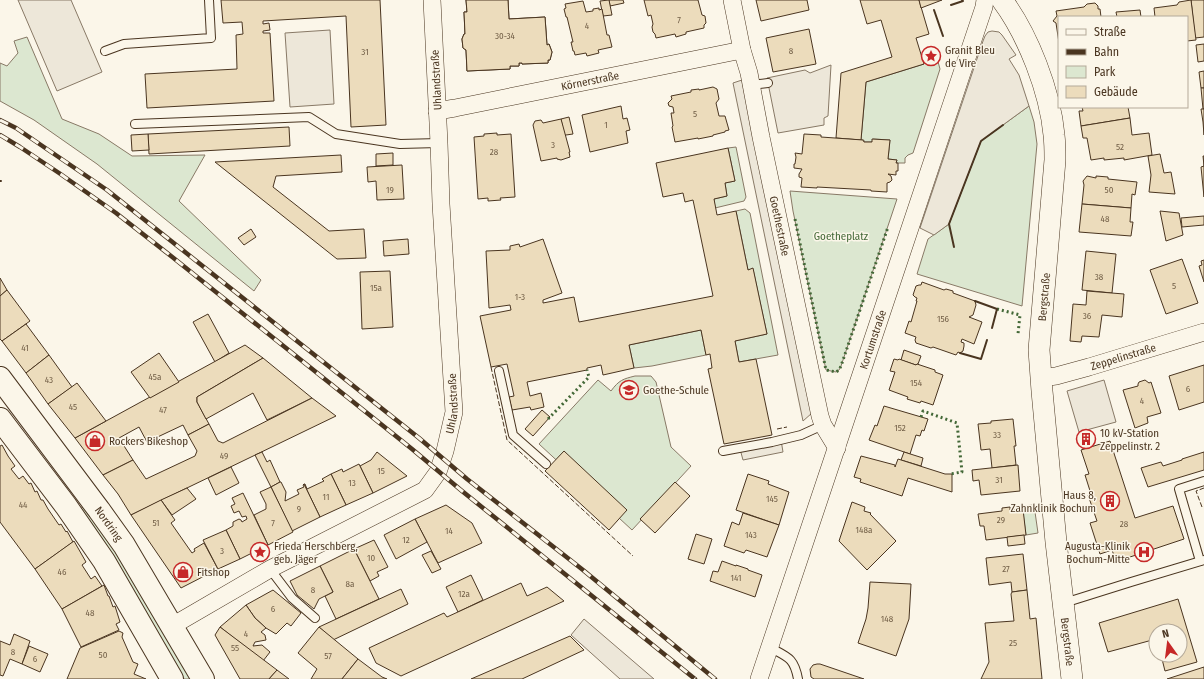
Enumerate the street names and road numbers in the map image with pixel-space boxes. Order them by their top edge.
street label: Uhlandstraße [428,49,445,111]
street label: Körnerstraße [560,69,620,93]
street label: Goethestraße [767,195,792,257]
street label: Bergstraße [1036,272,1053,322]
street label: Kortumstraße [857,308,889,371]
street label: Zeppelinstraße [1089,341,1157,373]
street label: Uhlandstraße [443,373,461,435]
street label: Nordring [92,504,126,545]
street label: Bergstraße [1058,617,1076,667]

